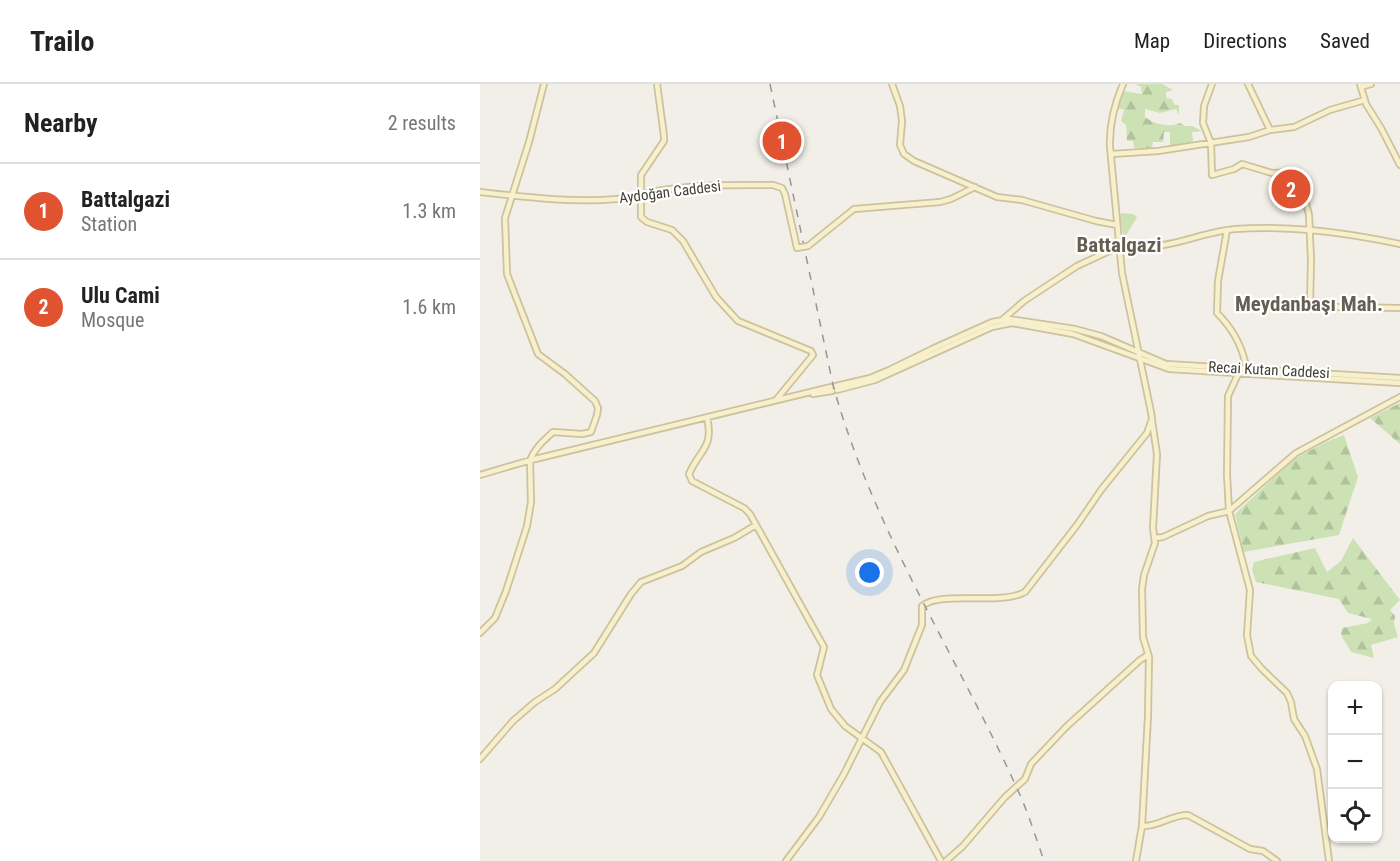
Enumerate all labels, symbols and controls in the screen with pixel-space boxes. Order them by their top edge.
text: Trailo [30,25,94,58]
text: Map [1134,29,1170,53]
text: Directions [1203,29,1287,53]
text: Saved [1320,29,1370,53]
text: Nearby [24,108,98,138]
text: 2 results [388,111,456,135]
pin: 1 [762,118,802,164]
pin: 2 [1272,166,1310,212]
street label: Aydoğan Caddesi [618,177,722,207]
text: Battalgazi [81,187,170,212]
text: 1 [38,199,49,223]
text: 1.3 km [402,199,456,223]
text: Station [81,212,137,236]
district label: Battalgazi [1077,233,1162,257]
text: Ulu Cami [81,283,160,308]
district label: Meydanbaşı Mah. [1235,292,1383,316]
text: 2 [38,295,49,319]
text: 1.6 km [402,295,456,319]
text: Mosque [81,308,144,332]
street label: Recai Kutan Caddesi [1208,358,1330,382]
your location [855,558,884,587]
map controls [1328,681,1382,843]
button: + [1328,681,1382,735]
button: − [1328,735,1382,789]
button: locate [1328,789,1382,843]

